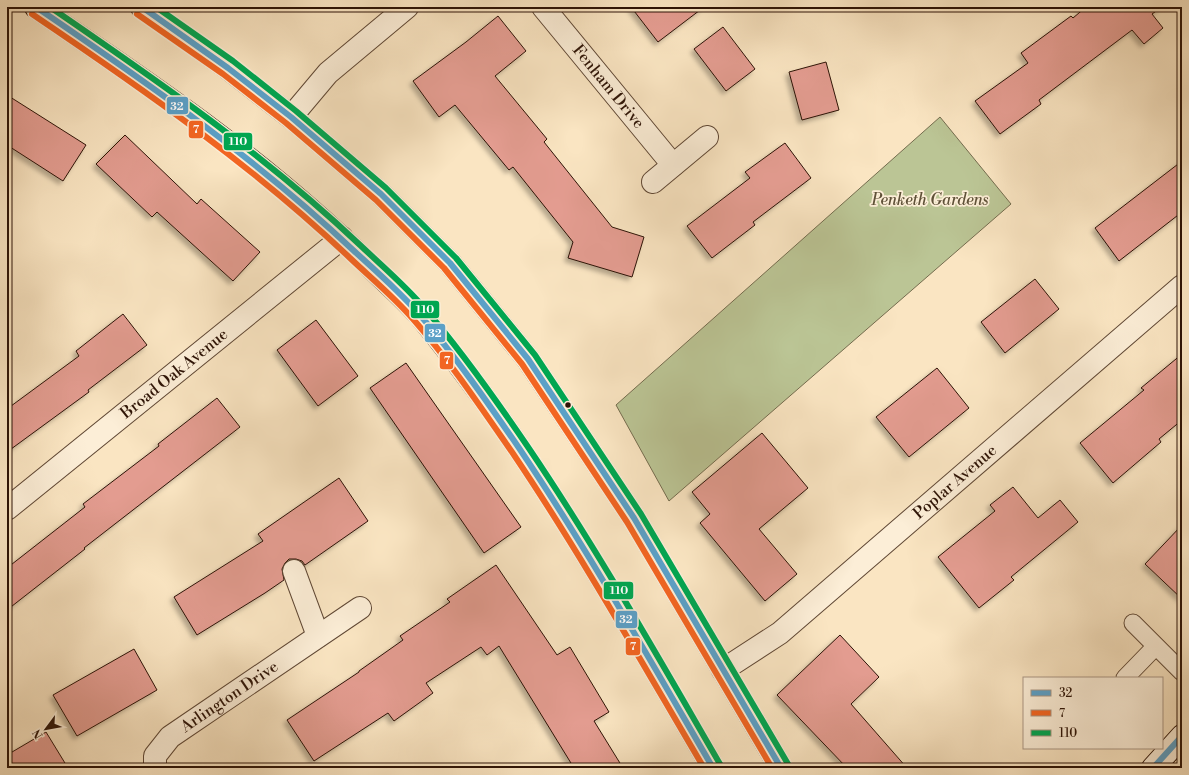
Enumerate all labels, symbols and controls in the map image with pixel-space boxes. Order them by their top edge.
street label: Fenham Drive [568,40,649,133]
line badge: 32 [166,96,189,115]
text: 32 [170,100,184,114]
line badge: 7 [188,120,204,139]
text: 7 [193,123,200,137]
line badge: 110 [223,132,253,151]
text: 110 [229,135,247,149]
park label: Penketh Gardens [870,190,989,210]
line badge: 110 [410,300,440,319]
text: 110 [416,303,434,317]
line badge: 32 [424,323,446,343]
street label: Broad Oak Avenue [116,324,232,424]
text: 32 [428,327,442,341]
line badge: 7 [439,351,454,370]
text: 7 [444,354,451,368]
unlabelled marker [563,400,573,410]
street label: Poplar Avenue [909,440,1001,524]
line badge: 110 [603,581,634,600]
text: 110 [610,584,628,598]
line badge: 32 [615,610,638,629]
text: 32 [619,613,633,627]
line badge: 7 [625,637,641,656]
text: 7 [630,640,637,654]
street label: Arlington Drive [176,656,282,737]
legend [1023,677,1163,749]
text: 32 [1059,686,1073,701]
text: 7 [1059,706,1065,721]
north arrow [26,709,66,749]
text: N [30,726,47,741]
text: 110 [1059,726,1077,741]

